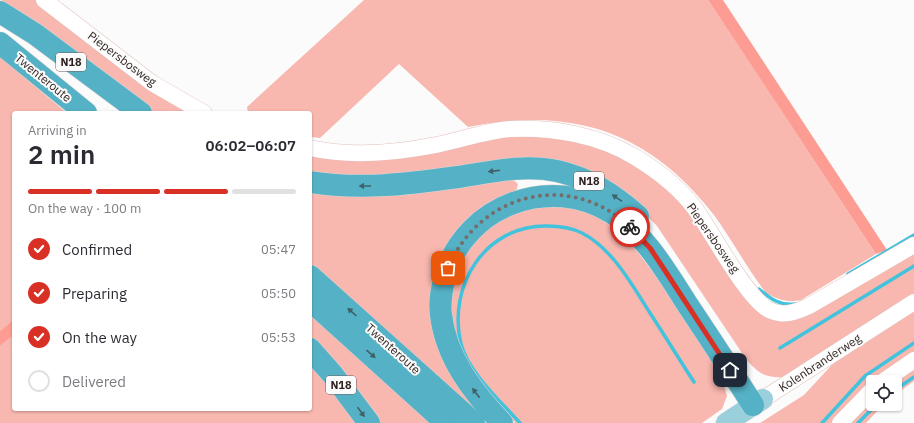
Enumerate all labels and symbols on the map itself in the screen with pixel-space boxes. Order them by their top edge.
street label: Piepersbosweg [85,28,160,90]
street label: Twenteroute [12,50,75,105]
road number: N18 [56,53,86,71]
one-way arrow [488,168,500,174]
road number: N18 [574,172,604,190]
one-way arrow [358,183,371,189]
one-way arrow [612,194,622,202]
street label: Piepersbosweg [684,200,743,276]
courier [610,207,650,247]
pin [431,251,465,285]
one-way arrow [347,308,357,317]
street label: Twenteroute [363,320,424,377]
street label: Kolenbranderweg [776,330,864,395]
one-way arrow [366,349,375,358]
pin [713,353,747,387]
road number: N18 [326,376,356,394]
one-way arrow [472,388,480,399]
one-way arrow [357,407,365,417]

